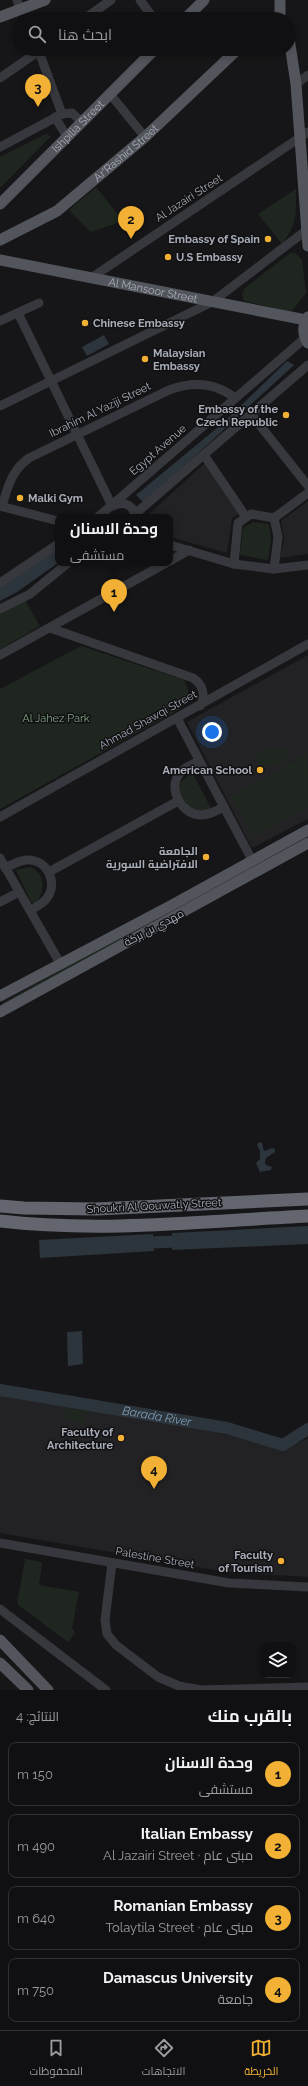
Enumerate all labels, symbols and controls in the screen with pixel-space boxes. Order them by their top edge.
search box [12,12,296,56]
icon: search [26,23,48,45]
text: ابحث هنا [58,26,112,44]
pin: 3 [25,74,51,107]
street label: Ishpilia Street [49,97,107,155]
street label: Ar'Rashid Street [91,121,161,184]
street label: Al Jazairi Street [153,171,225,224]
pin: 2 [118,206,144,239]
place label: Embassy of Spain [168,233,260,246]
marker: Embassy of Spain [263,234,273,244]
place label: U.S Embassy [176,251,243,264]
marker: U.S Embassy [163,252,173,262]
street label: Al Mansoor Street [108,275,199,305]
place label: Chinese Embassy [93,317,185,330]
marker: Chinese Embassy [80,318,90,328]
place label: Malaysian Embassy [153,347,206,373]
marker: Malaysian Embassy [140,354,150,364]
street label: Ibrahim Al Yaziji Street [47,380,153,440]
place label: Embassy of the Czech Republic [196,403,278,429]
marker: Embassy of the Czech Republic [281,410,291,420]
street label: Egypt Avenue [127,422,189,478]
place label: Malki Gym [28,492,83,505]
marker: Malki Gym [15,493,25,503]
popup [55,514,173,566]
text: وحدة الاسنان [70,520,158,538]
text: مستشفى [70,548,124,563]
pin: 1 [101,579,127,612]
street label: Ahmad Shawqi Street [97,688,199,752]
park label: Al Jahez Park [22,712,90,725]
your location [202,722,222,742]
place label: American School [163,764,253,777]
marker: American School [255,765,265,775]
place label: الجامعة الافتراضية السورية [106,845,198,872]
marker: الجامعة الافتراضية السورية [201,852,211,862]
street label: مهدي بن بركة [122,907,187,951]
street label: Shoukri Al Qouwatly Street [86,1196,222,1216]
water label: Barada River [121,1404,193,1429]
place label: Faculty of Architecture [47,1426,114,1452]
marker: Faculty of Architecture [116,1433,126,1443]
pin: 4 [141,1456,167,1489]
street label: Palestine Street [115,1545,196,1571]
place label: Faculty of Tourism [218,1549,273,1575]
marker: Faculty of Tourism [276,1556,286,1566]
map controls [260,1642,296,1678]
button: layers [260,1642,296,1678]
text: بالقرب منك [208,1706,292,1726]
text: النتائج: 4 [16,1709,59,1724]
text: وحدة الاسنان [165,1754,253,1772]
text: 150 m [17,1767,53,1782]
text: 1 [275,1767,281,1782]
text: مستشفى [199,1782,253,1797]
text: Italian Embassy [141,1825,253,1843]
text: 490 m [17,1839,55,1854]
text: 2 [274,1839,282,1854]
text: مبنى عام · Al Jazairi Street [103,1848,253,1863]
text: Romanian Embassy [114,1897,253,1915]
text: 640 m [17,1911,55,1926]
text: 3 [274,1911,282,1926]
text: مبنى عام · Tolaytila Street [105,1920,253,1935]
text: Damascus University [103,1969,253,1987]
text: 750 m [17,1983,54,1998]
text: 4 [274,1983,282,1998]
text: جامعة [218,1992,253,2007]
tab: المحفوظات [29,2037,83,2081]
tab: الاتجاهات [142,2037,185,2081]
tab: الخريطة [244,2037,279,2081]

